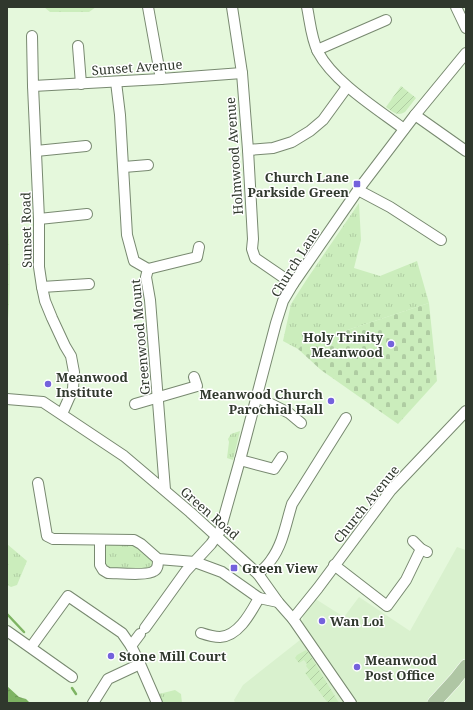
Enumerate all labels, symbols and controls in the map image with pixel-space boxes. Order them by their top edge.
street label: Sunset Avenue [91,55,183,79]
street label: Holmwood Avenue [221,96,247,216]
place label: Church Lane Parkside Green [247,168,349,201]
marker: Church Lane Parkside Green [352,179,362,189]
street label: Sunset Road [16,192,36,268]
street label: Church Lane [266,224,324,300]
street label: Greenwood Mount [126,278,154,396]
place label: Holy Trinity Meanwood [303,328,384,361]
marker: Holy Trinity Meanwood [386,339,396,349]
place label: Meanwood Institute [56,368,128,401]
marker: Meanwood Institute [43,379,53,389]
place label: Meanwood Church Parochial Hall [199,385,323,418]
marker: Meanwood Church Parochial Hall [326,396,336,406]
street label: Church Avenue [329,461,403,547]
street label: Green Road [177,482,243,544]
place label: Green View [242,559,319,577]
marker: Green View [229,563,239,573]
place label: Wan Loi [330,612,384,630]
marker: Wan Loi [317,616,327,626]
place label: Stone Mill Court [119,647,226,665]
marker: Stone Mill Court [106,651,116,661]
place label: Meanwood Post Office [365,651,437,684]
marker: Meanwood Post Office [352,662,362,672]

